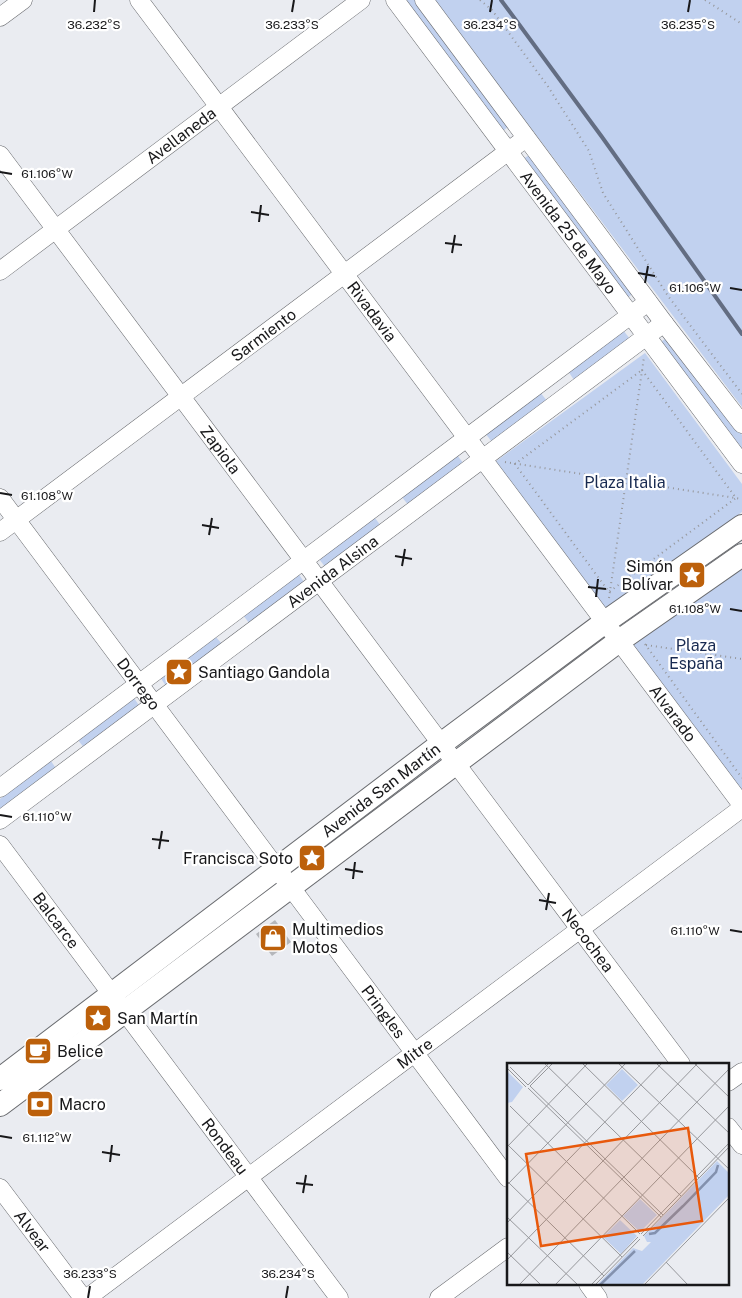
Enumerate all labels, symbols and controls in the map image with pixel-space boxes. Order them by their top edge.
text: 36.232°S [67,18,121,32]
text: 36.233°S [265,18,319,32]
text: 36.234°S [463,18,517,32]
text: 36.235°S [661,18,715,32]
street label: Avellaneda [142,103,219,168]
text: 61.106°W [21,167,73,181]
street label: Avenida 25 de Mayo [516,167,621,298]
street label: Rivadavia [343,277,401,345]
text: 61.106°W [669,281,721,295]
street label: Sarmiento [227,304,300,365]
street label: Zapiola [196,422,245,477]
park label: Plaza Italia [584,473,666,492]
text: 61.108°W [21,489,74,503]
street label: Avenida Alsina [283,531,382,612]
place label: Simón Bolívar [622,557,673,594]
place icon: Simón Bolívar [677,560,707,590]
text: 61.108°W [669,602,722,616]
park label: Plaza España [669,636,723,673]
street label: Dorrego [113,654,165,714]
place icon: Santiago Gandola [164,657,194,687]
place label: Santiago Gandola [198,663,330,682]
street label: Alvarado [646,681,701,745]
street label: Avenida San Martín [318,739,444,841]
text: 61.110°W [22,810,72,824]
place icon: Francisca Soto [297,843,327,873]
place label: Francisca Soto [183,849,293,868]
street label: Balcarce [29,888,84,952]
street label: Necochea [558,905,618,976]
place label: Multimedios Motos [292,920,384,957]
shop icon: Multimedios Motos [258,923,288,953]
text: 61.110°W [670,924,720,938]
street label: Pringles [358,981,410,1042]
place icon: San Martín [83,1003,113,1033]
place label: San Martín [117,1009,198,1028]
street label: Mitre [393,1034,436,1072]
cafe icon: Belice [23,1036,53,1066]
place label: Belice [57,1042,103,1061]
inset map [507,1063,730,1286]
bank icon: Macro [25,1089,55,1119]
place label: Macro [59,1095,106,1114]
street label: Rondeau [198,1114,253,1178]
text: 61.112°W [23,1131,72,1145]
street label: Alvear [11,1206,55,1256]
text: 36.233°S [63,1267,117,1281]
text: 36.234°S [261,1267,315,1281]

